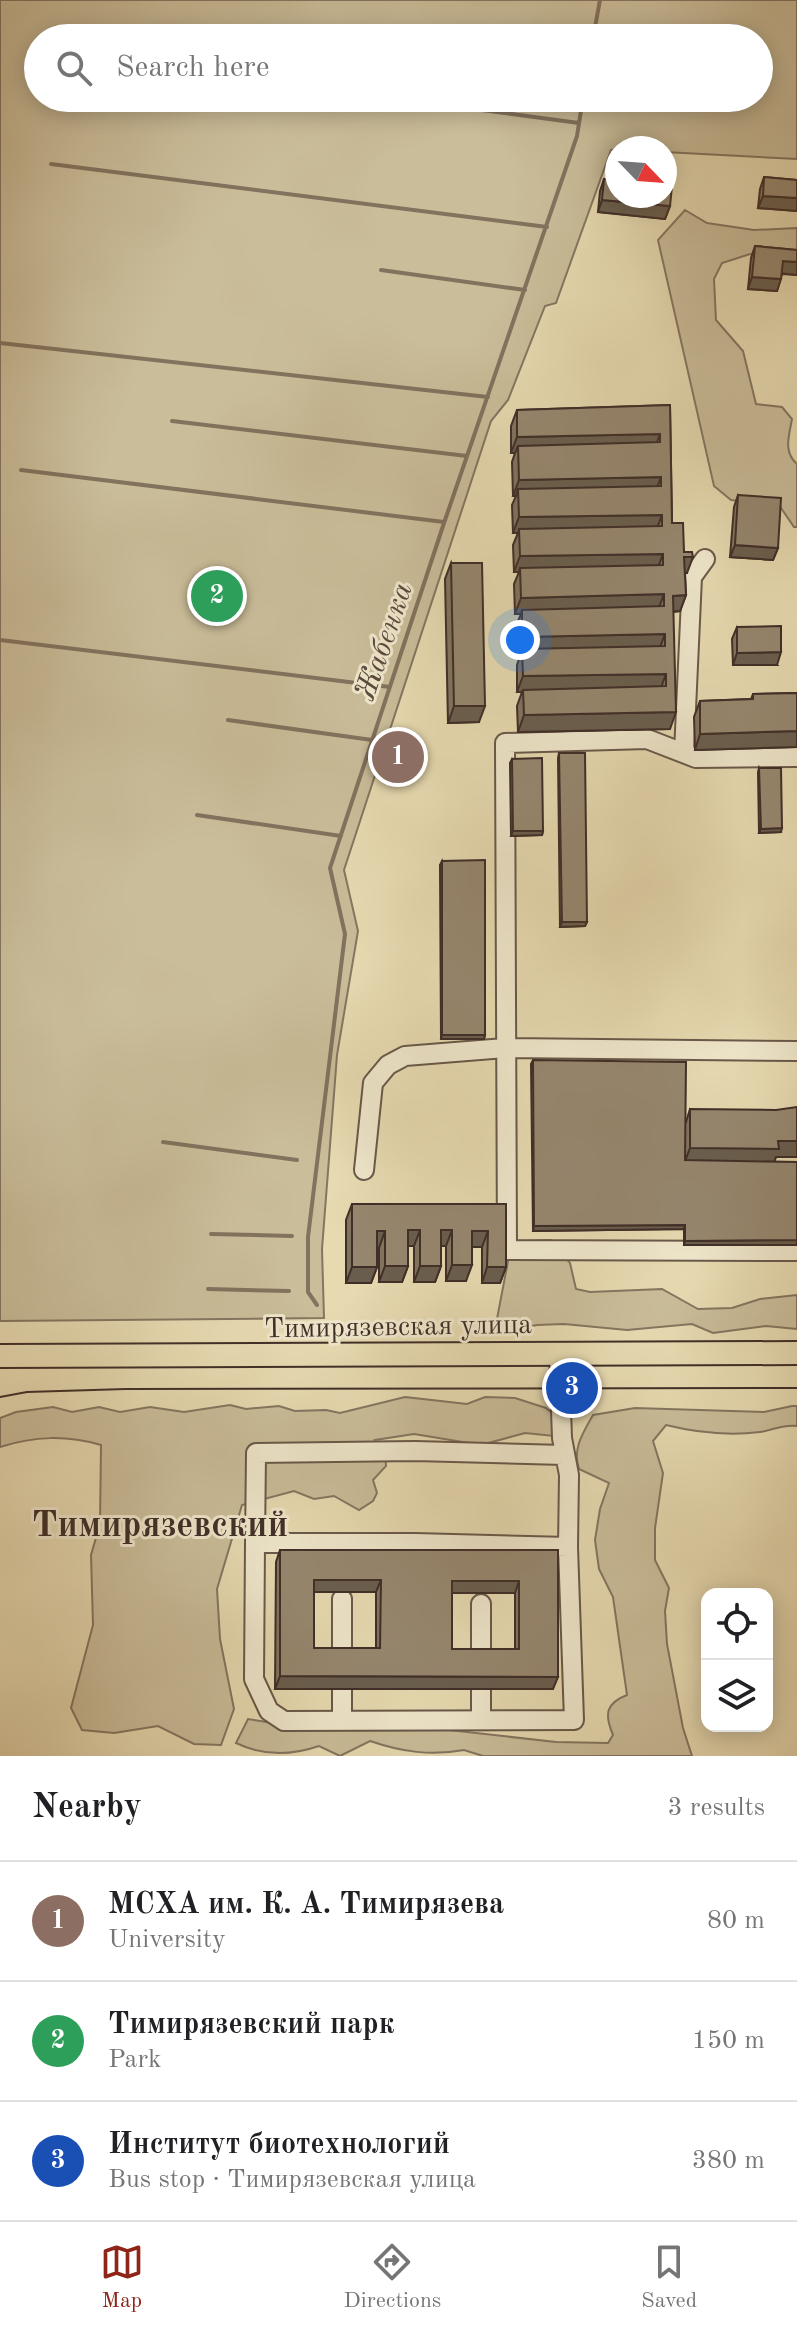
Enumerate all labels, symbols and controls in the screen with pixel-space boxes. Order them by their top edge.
search box [24,24,773,112]
icon: search [52,46,96,90]
text: Search here [116,53,270,83]
north arrow [605,136,677,208]
pin: 2 [191,566,243,626]
water label: Жабенка [351,579,419,704]
your location [500,620,540,660]
pin: 1 [372,727,424,787]
street label: Тимирязевская улица [264,1312,532,1344]
pin: 3 [546,1358,598,1418]
district label: Тимирязевский [32,1509,288,1545]
map controls [701,1588,773,1732]
button: locate [701,1588,773,1660]
button: layers [701,1660,773,1732]
text: Nearby [32,1791,142,1825]
text: 3 results [667,1795,765,1821]
text: МСХА им. К. А. Тимирязева [108,1890,504,1920]
text: 1 [50,1908,66,1934]
text: 80 m [707,1908,765,1934]
text: University [108,1927,226,1953]
text: Тимирязевский парк [108,2010,394,2040]
text: 2 [50,2028,66,2054]
text: 150 m [692,2028,765,2054]
text: Park [108,2047,162,2073]
text: Институт биотехнологий [108,2130,450,2160]
text: 3 [50,2148,66,2174]
text: 380 m [692,2148,765,2174]
text: Bus stop · Тимирязевская улица [108,2167,476,2193]
tab: Map [100,2240,144,2315]
tab: Directions [344,2240,441,2315]
tab: Saved [641,2240,697,2315]

